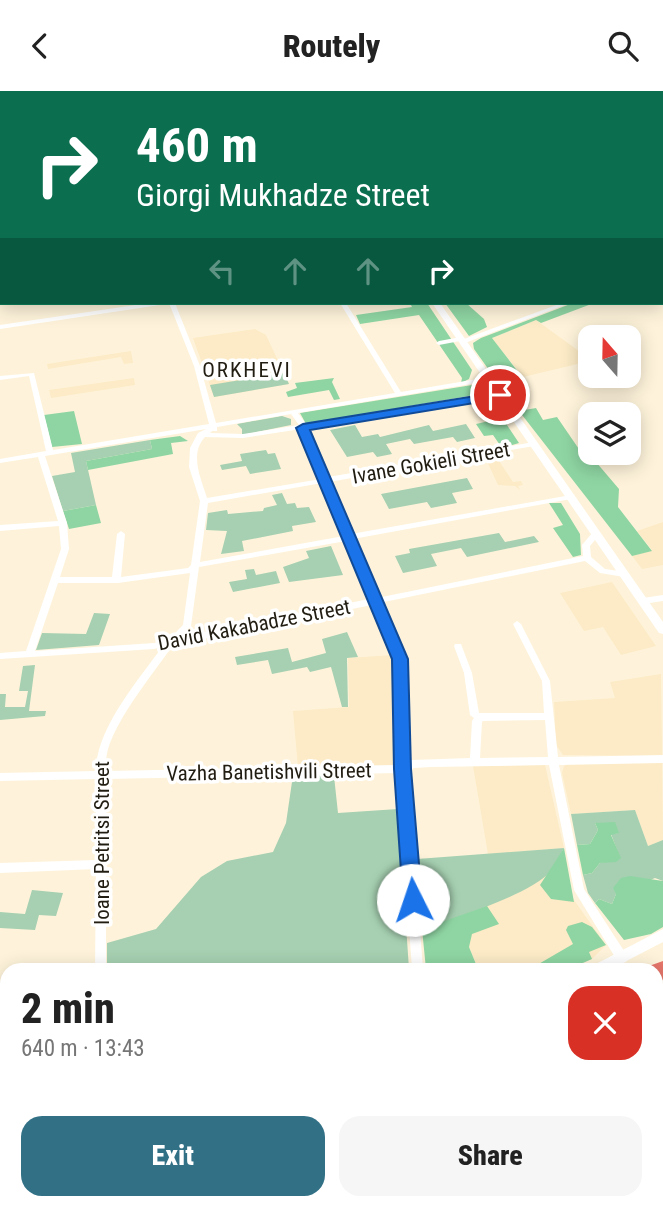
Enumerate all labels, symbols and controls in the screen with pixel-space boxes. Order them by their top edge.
icon: back [21,27,59,65]
text: Routely [283,27,380,65]
icon: search [604,27,642,65]
text: 460 m [136,117,258,174]
icon: right [21,119,112,210]
text: Giorgi Mukhadze Street [136,176,430,214]
icon: left [203,252,241,290]
icon: ahead [276,252,314,290]
icon: ahead [349,252,387,290]
icon: right [422,252,460,290]
north arrow [578,325,640,389]
map controls [578,325,641,465]
district label: ORKHEVI [202,358,292,382]
pin [470,365,530,425]
icon: arrive [481,376,519,414]
button: layers [578,402,641,465]
street label: Ivane Gokieli Street [350,437,512,489]
street label: David Kakabadze Street [156,595,352,655]
street label: Vazha Banetishvili Street [166,758,372,786]
street label: Ioane Petritsi Street [90,761,114,925]
position arrow [376,863,450,937]
text: 2 min [21,984,115,1033]
button: close [568,986,642,1060]
text: 640 m · 13:43 [21,1035,145,1062]
button: Exit [21,1116,325,1196]
button: Share [339,1116,642,1196]

